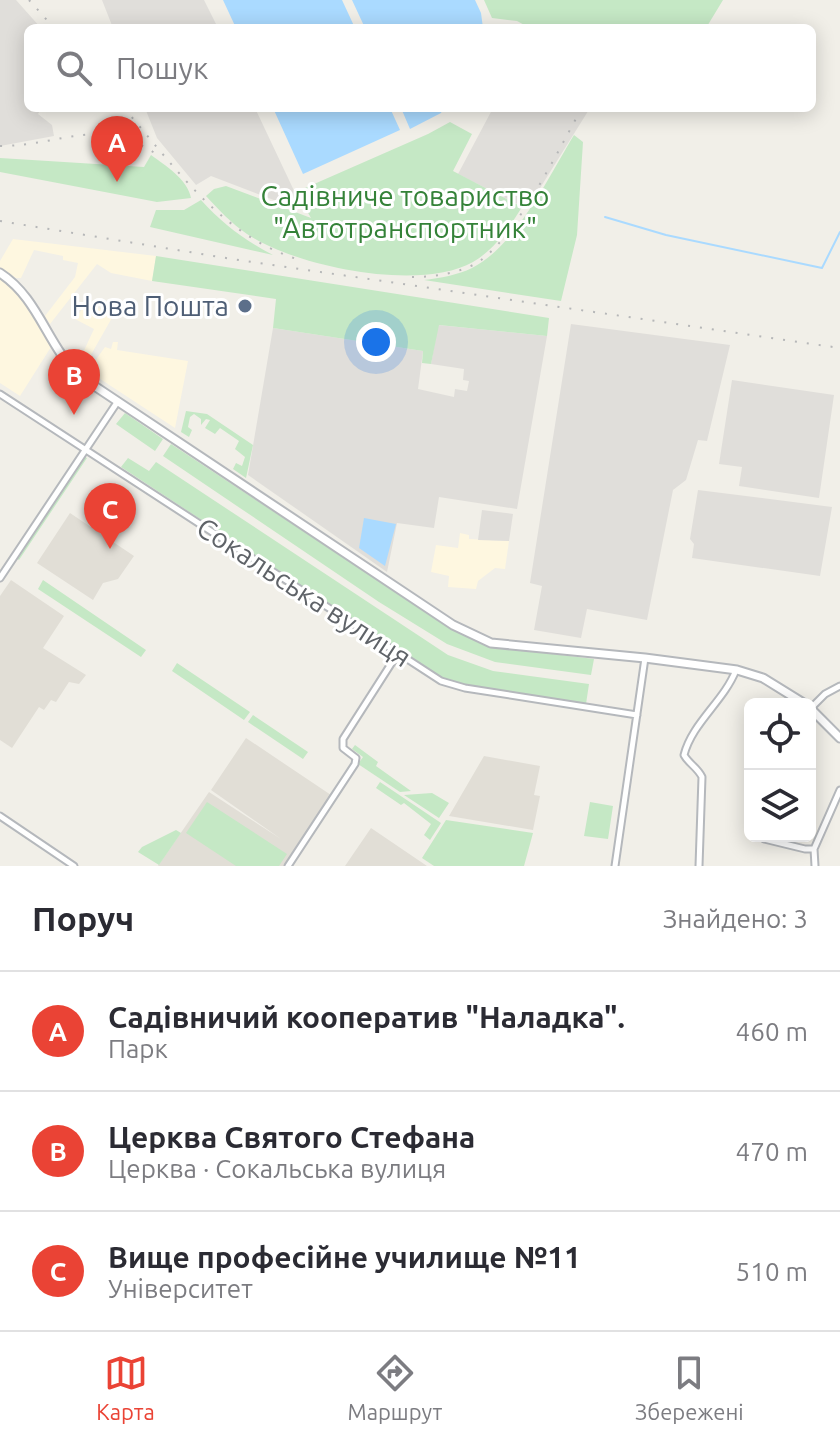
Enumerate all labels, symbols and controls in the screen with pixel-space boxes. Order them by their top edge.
search box [24,24,816,112]
icon: search [52,46,96,90]
text: Пошук [116,51,209,85]
pin: A [91,116,143,182]
park label: Садівниче товариство "Автотранспортник" [261,180,550,243]
place label: Нова Пошта [72,290,229,321]
marker: Нова Пошта [236,297,254,315]
your location [356,322,396,362]
pin: B [48,349,100,415]
pin: C [84,483,136,549]
street label: Сокальська вулиця [192,511,417,672]
map controls [744,698,816,842]
button: locate [744,698,816,770]
button: layers [744,770,816,842]
text: Поруч [32,899,134,937]
text: Знайдено: 3 [663,904,808,933]
text: Садівничий кооператив "Наладка". [108,1000,625,1034]
text: A [49,1017,67,1046]
text: 460 m [736,1017,808,1046]
text: Парк [108,1034,168,1063]
text: Церква Святого Стефана [108,1120,475,1154]
text: B [49,1137,67,1166]
text: 470 m [736,1137,808,1166]
text: Церква · Сокальська вулиця [108,1154,446,1183]
text: Вище професійне училище №11 [108,1240,581,1274]
text: C [50,1257,66,1286]
text: 510 m [736,1257,808,1286]
text: Університет [108,1274,253,1303]
tab: Карта [96,1351,155,1424]
tab: Маршрут [348,1351,442,1424]
tab: Збережені [635,1351,744,1424]

